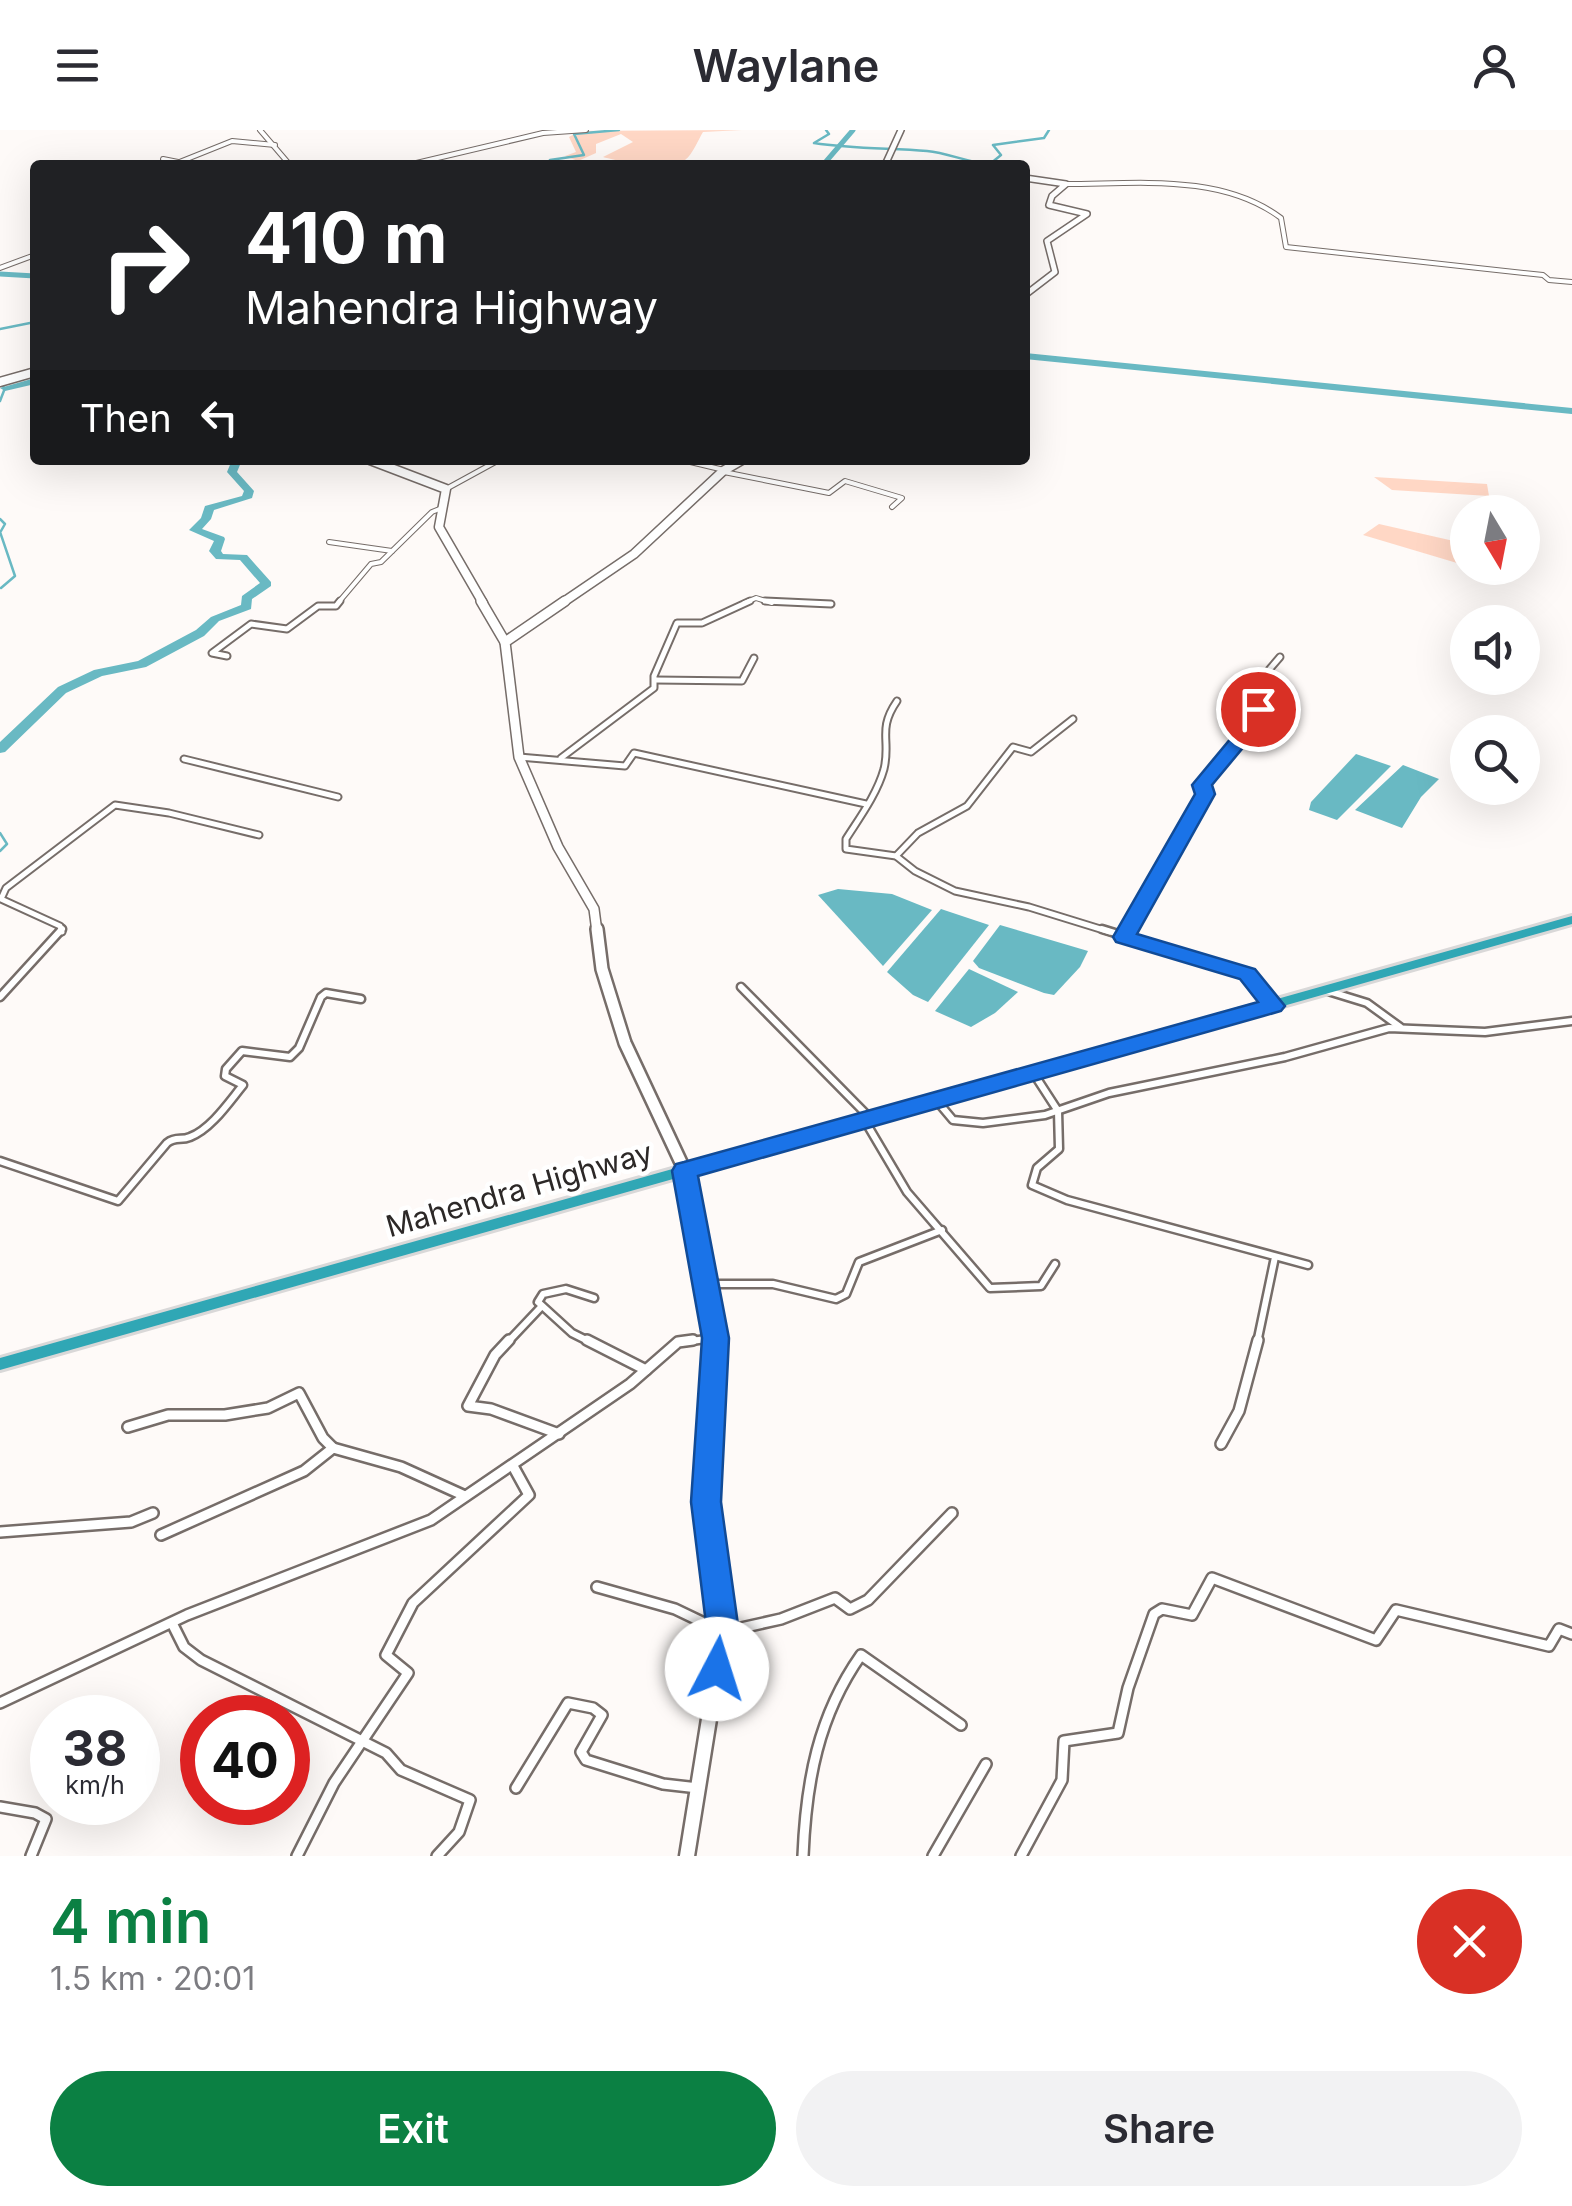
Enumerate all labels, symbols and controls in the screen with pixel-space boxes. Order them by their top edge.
icon: menu [50,38,105,93]
text: Waylane [693,38,879,93]
icon: person [1467,38,1522,93]
text: 410 m [245,195,448,280]
icon: right [80,200,210,330]
text: Mahendra Highway [245,280,658,335]
icon: left [192,390,247,445]
text: Then [80,395,172,441]
north arrow [1450,495,1540,585]
map controls [1450,495,1540,805]
button: sound [1450,605,1540,695]
pin [1216,667,1301,752]
icon: arrive [1231,682,1286,737]
button: search [1450,715,1540,805]
street label: Mahendra Highway [382,1134,656,1244]
position arrow [665,1617,769,1721]
speed limit sign: 40 [180,1695,310,1825]
text: 38 [63,1718,127,1778]
text: km/h [65,1770,125,1800]
text: 4 min [50,1885,212,1957]
button: close [1417,1889,1522,1994]
text: 1.5 km · 20:01 [50,1959,255,1998]
button: Exit [50,2071,776,2186]
button: Share [796,2071,1522,2186]

